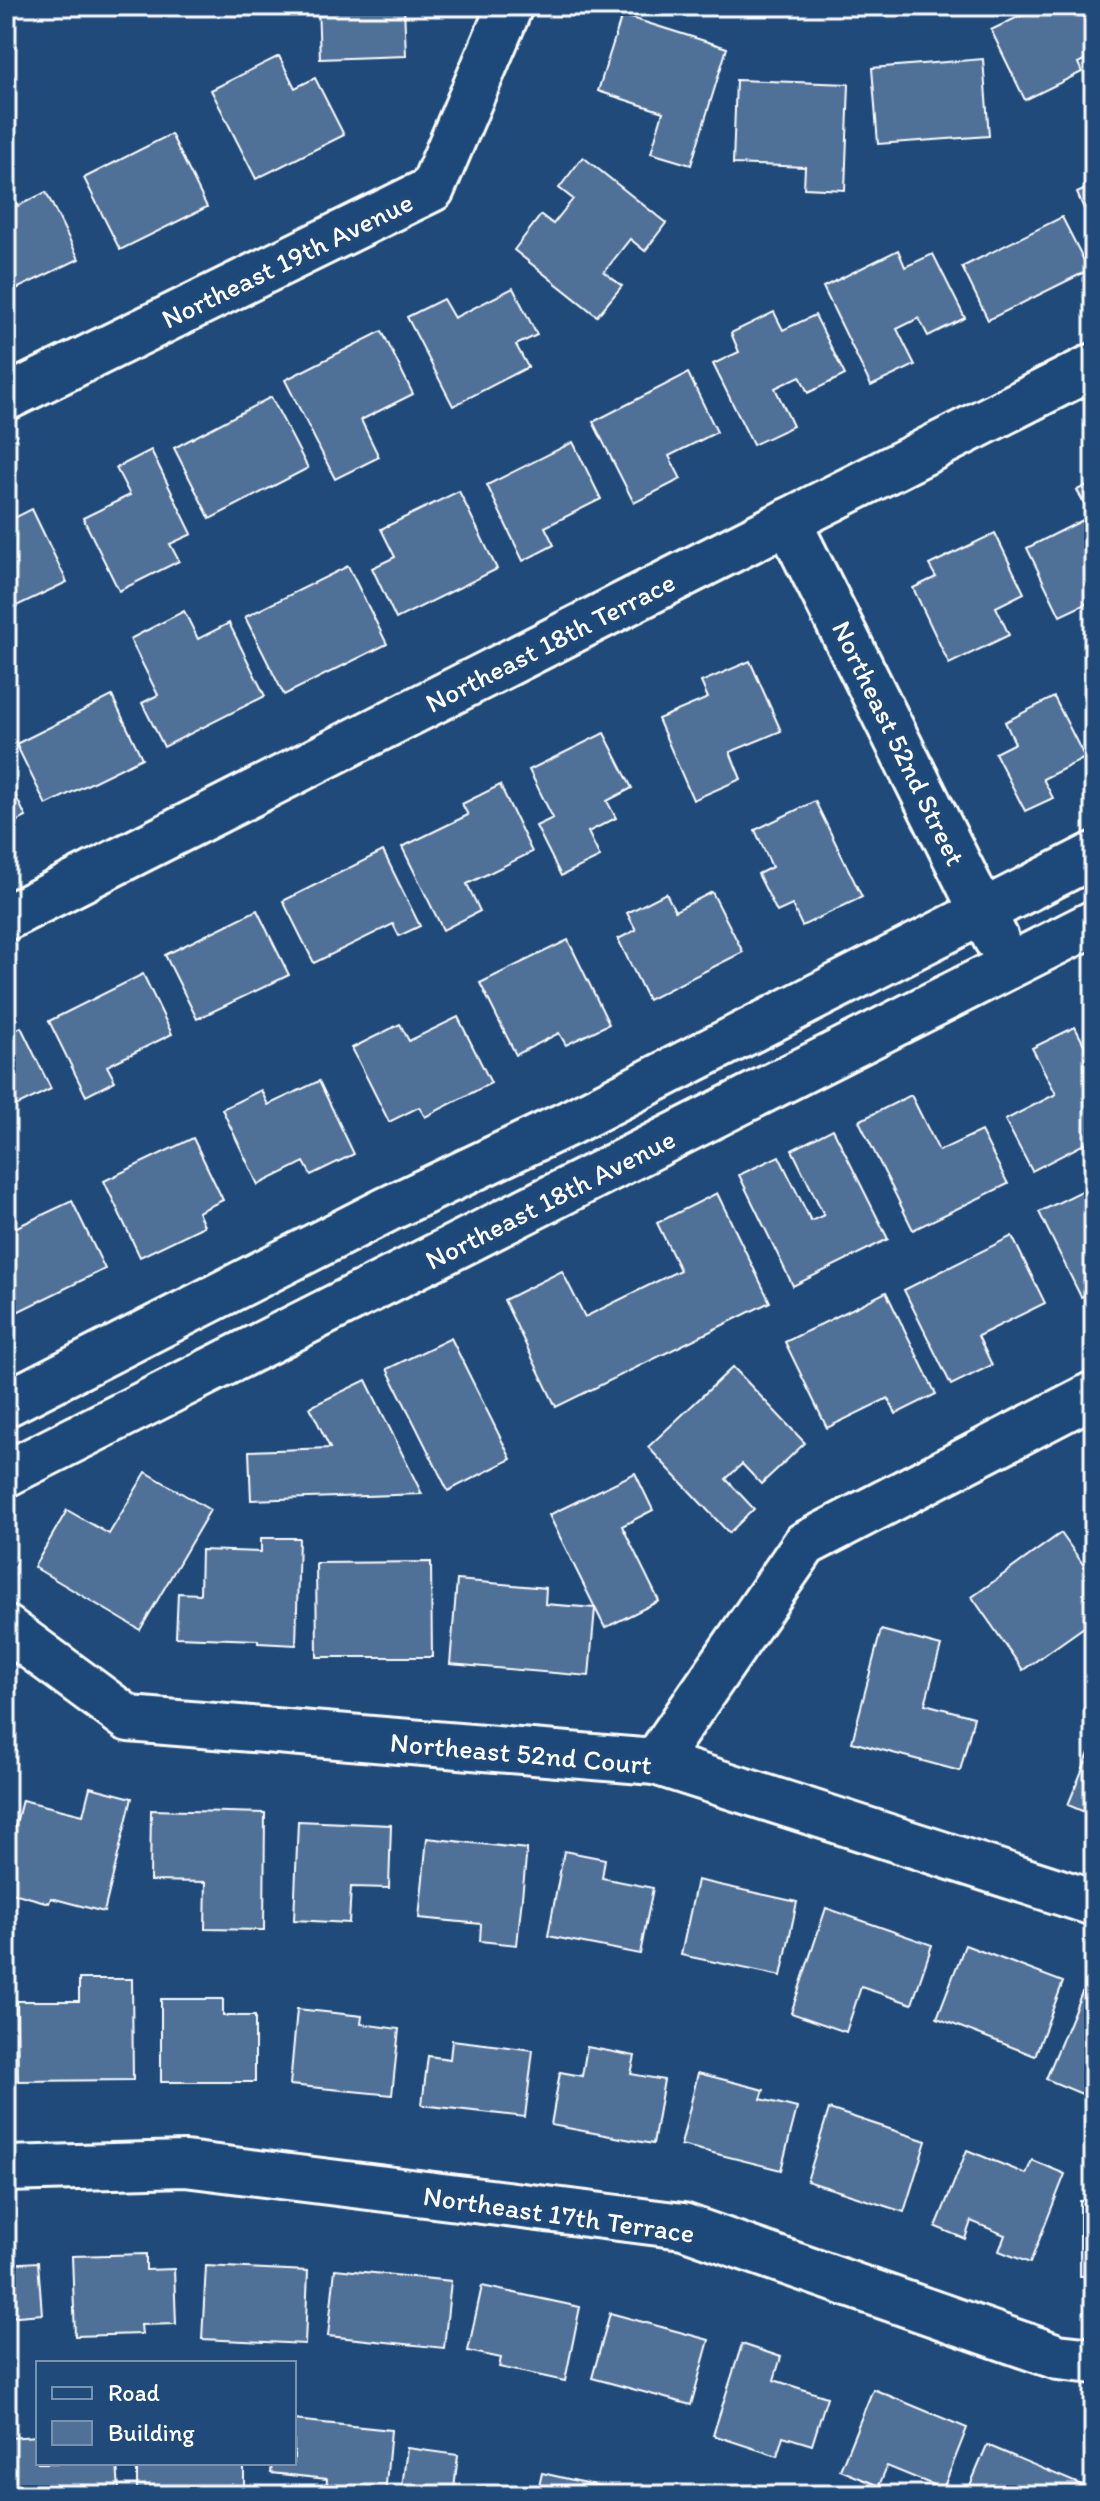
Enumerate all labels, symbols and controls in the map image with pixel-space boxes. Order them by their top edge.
street label: Northeast 19th Avenue [156,184,418,336]
street label: Northeast 18th Terrace [420,564,680,720]
street label: Northeast 52nd Street [825,615,973,871]
street label: Northeast 18th Avenue [419,1121,681,1277]
street label: Northeast 52nd Court [389,1725,653,1781]
street label: Northeast 17th Terrace [421,2178,697,2250]
legend [36,2361,296,2465]
text: Road [108,2378,160,2407]
text: Building [108,2418,195,2447]

